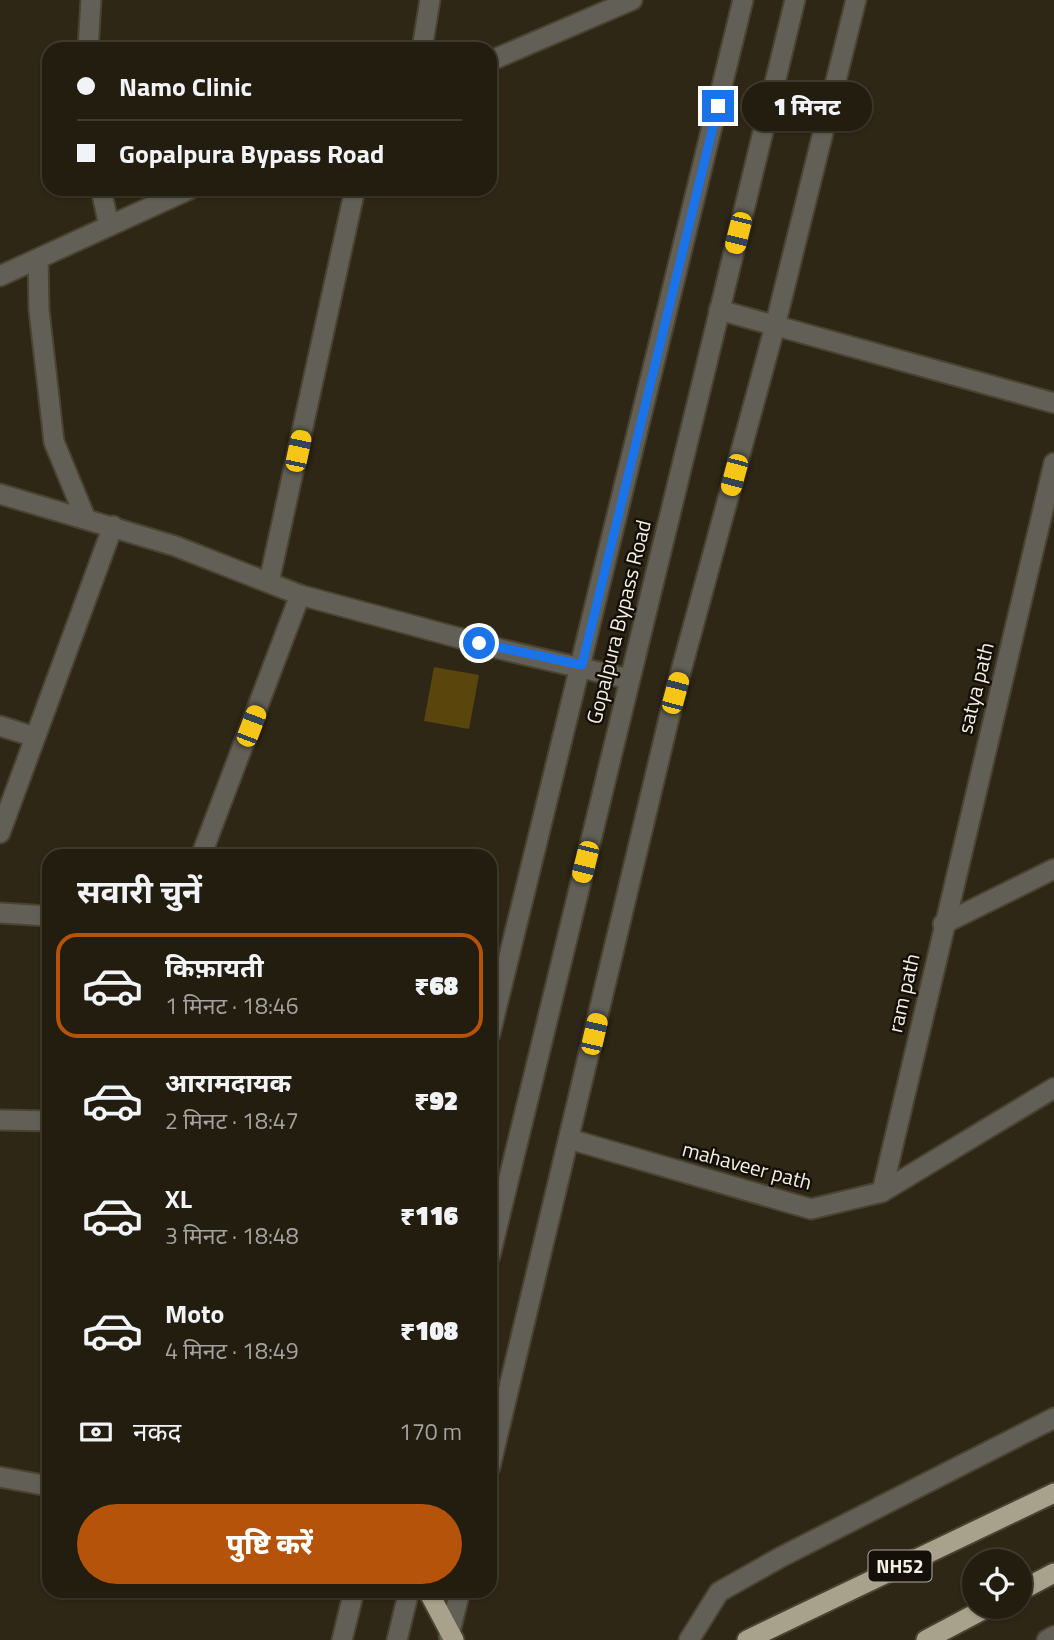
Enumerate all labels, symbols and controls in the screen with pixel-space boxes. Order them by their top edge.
text: Namo Clinic [119,67,252,106]
callout: 1 मिनट [742,82,872,130]
text: 1 मिनट [773,89,841,124]
route end [702,90,734,122]
text: Gopalpura Bypass Road [119,134,384,173]
car [723,210,754,256]
car [284,428,313,474]
car [719,452,750,498]
street label: Gopalpura Bypass Road [577,516,659,727]
route start [463,627,495,659]
street label: satya path [948,639,1002,737]
car [660,670,691,716]
car [234,703,269,749]
car [570,839,601,885]
text: सवारी चुनें [77,867,202,915]
text: किफ़ायती [165,948,264,987]
street label: ram path [878,950,928,1035]
icon: car [81,954,144,1017]
text: ₹68 [414,966,458,1005]
text: 1 मिनट · 18:46 [165,988,299,1023]
car [580,1011,609,1057]
text: आरामदायक [165,1063,291,1102]
icon: car [81,1069,144,1132]
text: ₹92 [414,1081,458,1120]
text: 2 मिनट · 18:47 [165,1103,299,1138]
street label: mahaveer path [679,1132,816,1198]
text: XL [165,1179,192,1218]
icon: car [81,1184,144,1247]
text: ₹116 [400,1196,458,1235]
text: 3 मिनट · 18:48 [165,1218,299,1253]
text: Moto [165,1294,224,1333]
icon: car [81,1299,144,1362]
text: ₹108 [400,1311,458,1350]
text: 4 मिनट · 18:49 [165,1333,299,1368]
text: नकद [133,1412,181,1451]
icon: cash [77,1413,115,1451]
text: 170 m [399,1414,462,1449]
button: पुष्टि करें [77,1504,462,1584]
map controls [962,1549,1032,1619]
button: locate [962,1549,1032,1619]
road number: NH52 [869,1550,932,1582]

